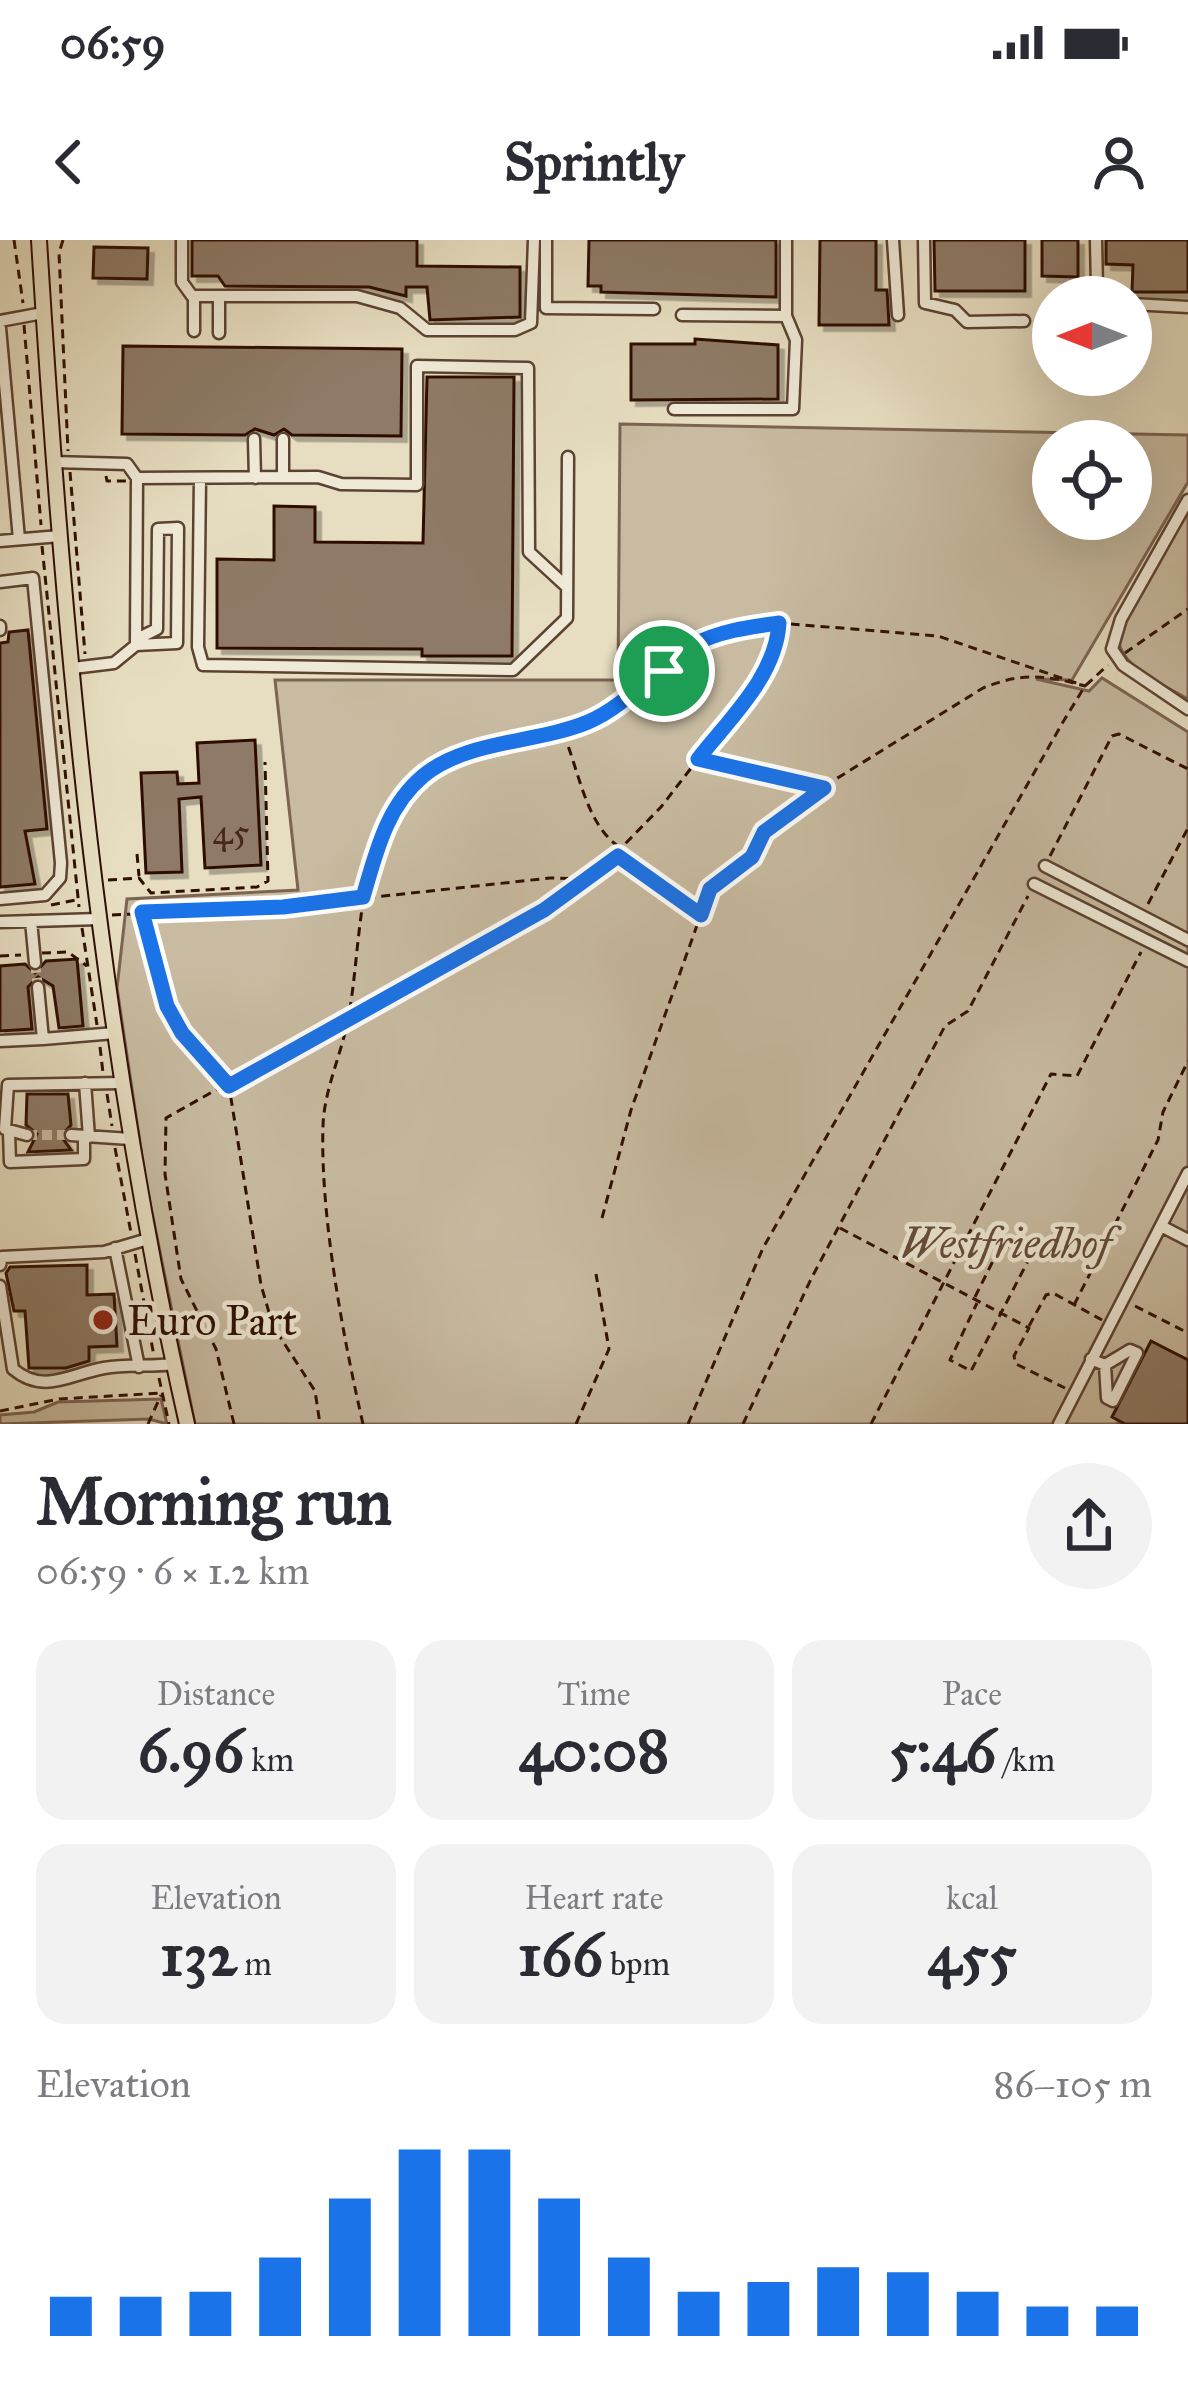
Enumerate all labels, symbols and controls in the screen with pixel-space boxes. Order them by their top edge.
text: 06:59 [60,15,166,70]
icon: back [36,129,102,195]
text: Sprintly [504,129,684,195]
icon: person [1086,129,1152,195]
north arrow [1032,276,1152,396]
map controls [1032,276,1152,540]
button: locate [1032,420,1152,540]
pin [613,620,715,722]
icon: arrive [631,638,697,704]
house number: 45 [213,810,250,854]
park label: Westfriedhof [901,1218,1123,1270]
place label: Euro Part [127,1295,297,1347]
marker: Euro Part [90,1307,116,1333]
text: Morning run [36,1461,392,1542]
button: share [1026,1463,1152,1589]
text: 06:59 · 6 × 1.2 km [36,1547,310,1595]
text: Distance [157,1674,275,1714]
text: Time [557,1674,631,1714]
text: Pace [942,1674,1002,1714]
text: 6.96 [138,1714,244,1787]
text: 40:08 [519,1714,669,1787]
text: 5:46 [889,1714,996,1787]
text: km [244,1740,294,1780]
text: /km [996,1740,1055,1780]
text: Elevation [150,1878,282,1918]
text: Heart rate [525,1878,663,1918]
text: kcal [946,1878,998,1918]
text: 132 [160,1918,237,1991]
text: 166 [518,1918,603,1991]
text: 455 [927,1918,1017,1991]
text: m [237,1944,272,1984]
text: bpm [603,1944,670,1984]
text: Elevation [36,2060,191,2108]
text: 86–105 m [994,2060,1152,2108]

